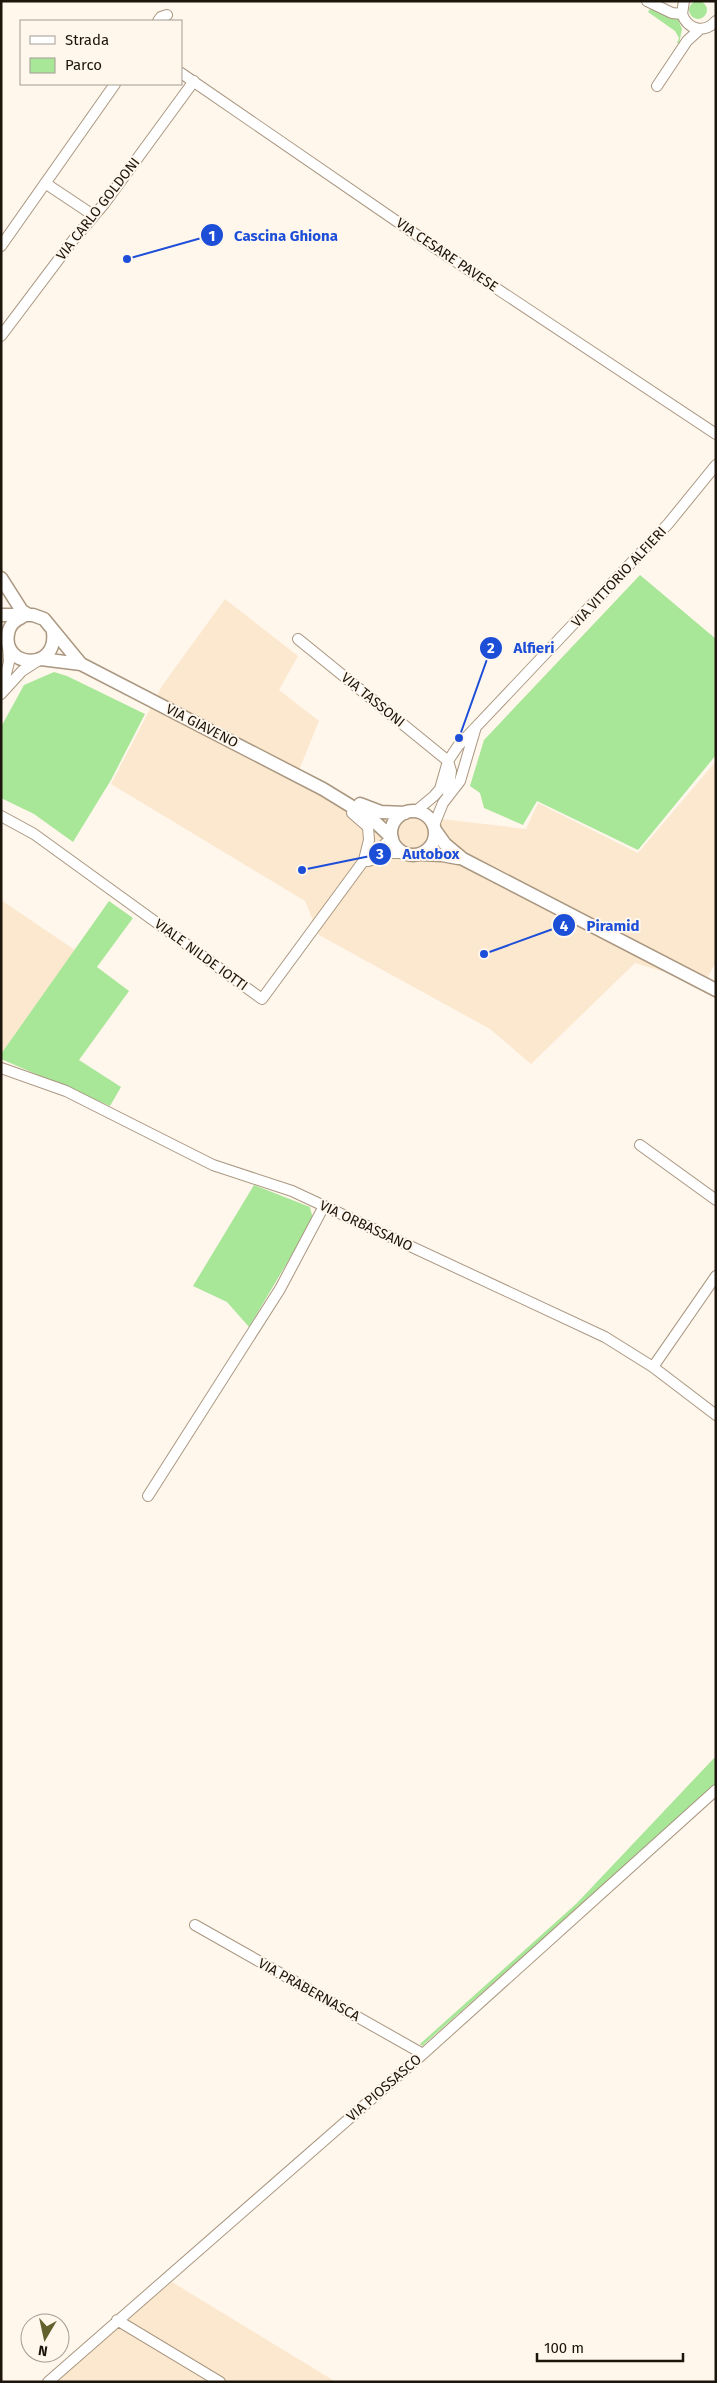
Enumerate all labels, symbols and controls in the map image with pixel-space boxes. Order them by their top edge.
legend [20,20,182,85]
text: Strada [65,31,109,49]
text: Parco [65,56,102,74]
street label: VIA CARLO GOLDONI [53,154,143,264]
street label: VIA CESARE PAVESE [393,215,501,295]
callout: Cascina Ghiona [199,220,348,250]
text: 1 [209,227,215,245]
text: Cascina Ghiona [234,227,338,245]
street label: VIA VITTORIO ALFIERI [568,523,670,631]
callout: Alfieri [478,633,564,663]
text: 2 [487,639,495,657]
text: Alfieri [513,639,554,657]
street label: VIA TASSONI [338,669,408,731]
street label: VIA GIAVENO [163,701,241,751]
callout: Autobox [367,839,469,869]
text: 3 [375,845,384,863]
text: Autobox [402,845,460,863]
callout: Piramid [551,910,649,940]
street label: VIALE NILDE IOTTI [151,916,251,994]
text: 4 [560,917,569,935]
text: Piramid [587,917,639,935]
street label: VIA ORBASSANO [317,1197,415,1255]
street label: VIA PRABERNASCA [255,1955,363,2025]
street label: VIA PIOSSASCO [343,2051,425,2125]
north arrow [20,2313,70,2363]
scale bar [537,2330,683,2362]
text: 100 m [544,2339,584,2357]
text: N [37,2341,49,2359]

